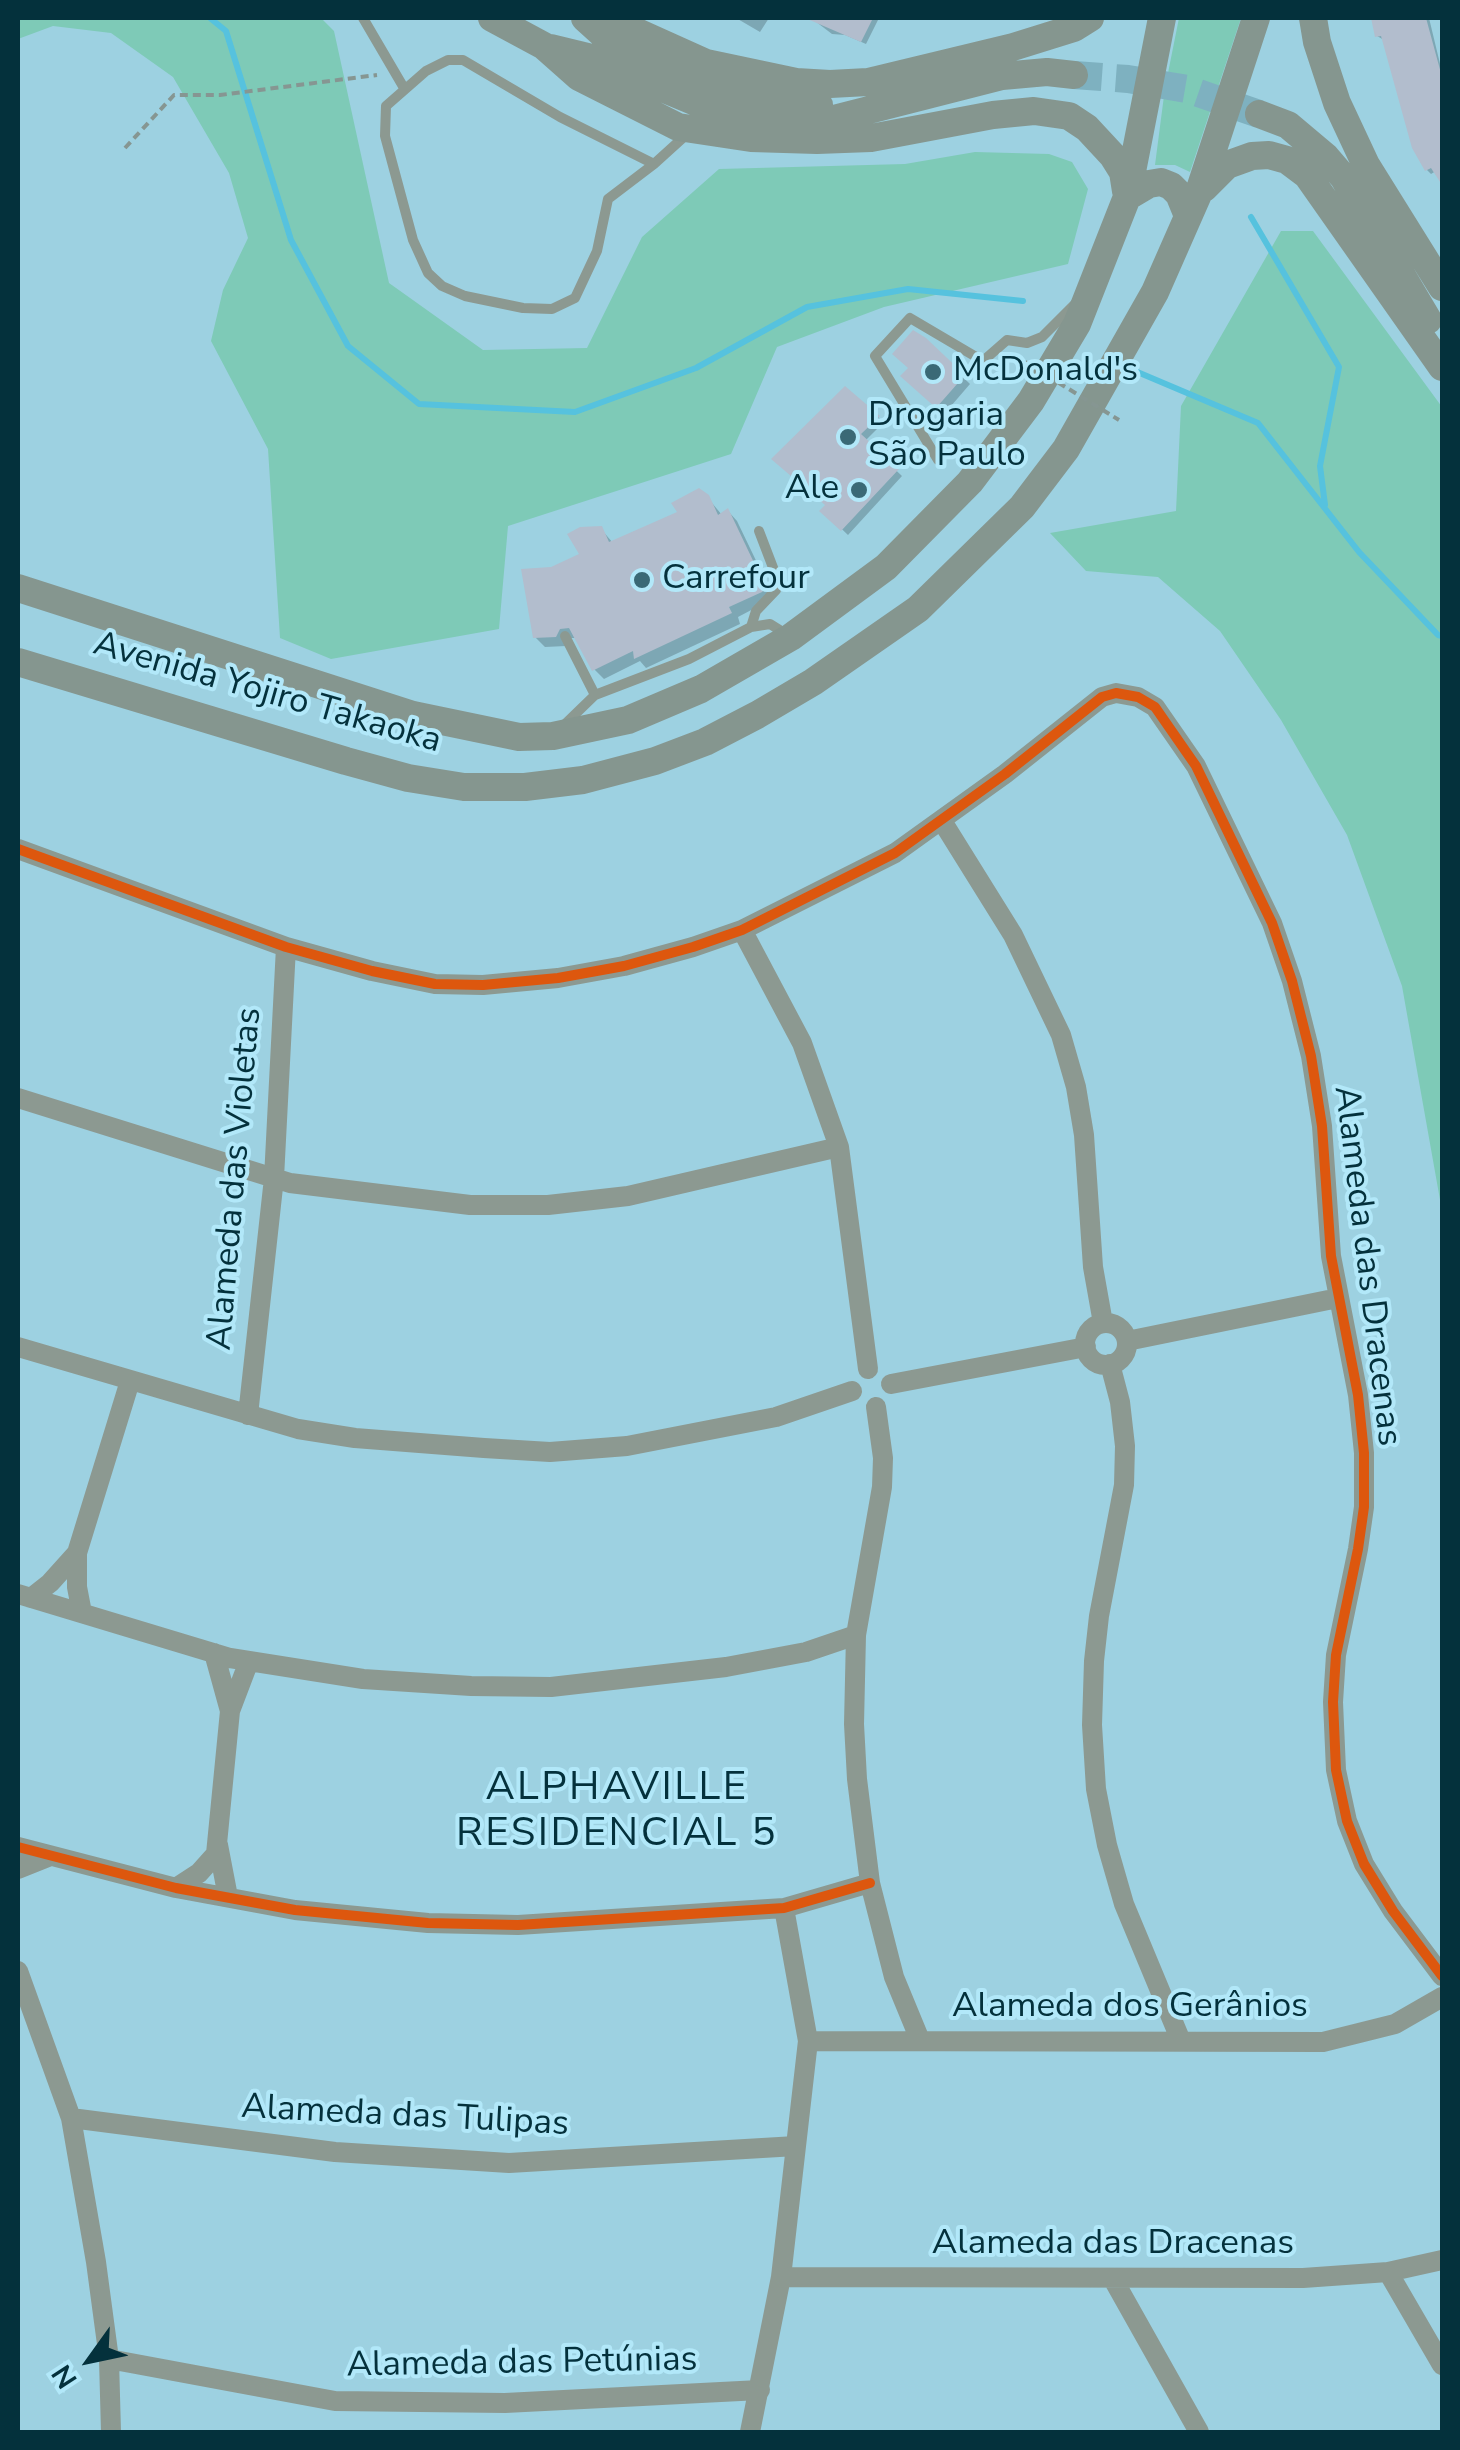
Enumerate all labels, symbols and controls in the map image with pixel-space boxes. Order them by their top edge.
place label: McDonald's [953,351,1138,393]
marker: McDonald's [922,361,944,383]
place label: Drogaria São Paulo [868,396,1026,478]
marker: Drogaria São Paulo [837,426,859,448]
place label: Ale [785,469,839,511]
marker: Ale [848,479,870,501]
place label: Carrefour [662,559,810,601]
marker: Carrefour [631,569,653,591]
street label: Avenida Yojiro Takaoka [88,624,446,764]
street label: Alameda das Violetas [200,1006,272,1352]
street label: Alameda das Dracenas [1323,1084,1409,1448]
district label: ALPHAVILLE RESIDENCIAL 5 [456,1765,778,1859]
street label: Alameda dos Gerânios [952,1987,1308,2029]
street label: Alameda das Tulipas [240,2087,570,2147]
street label: Alameda das Dracenas [932,2224,1294,2266]
north arrow [40,2310,140,2410]
street label: Alameda das Petúnias [346,2340,698,2388]
text: N [43,2357,86,2395]

